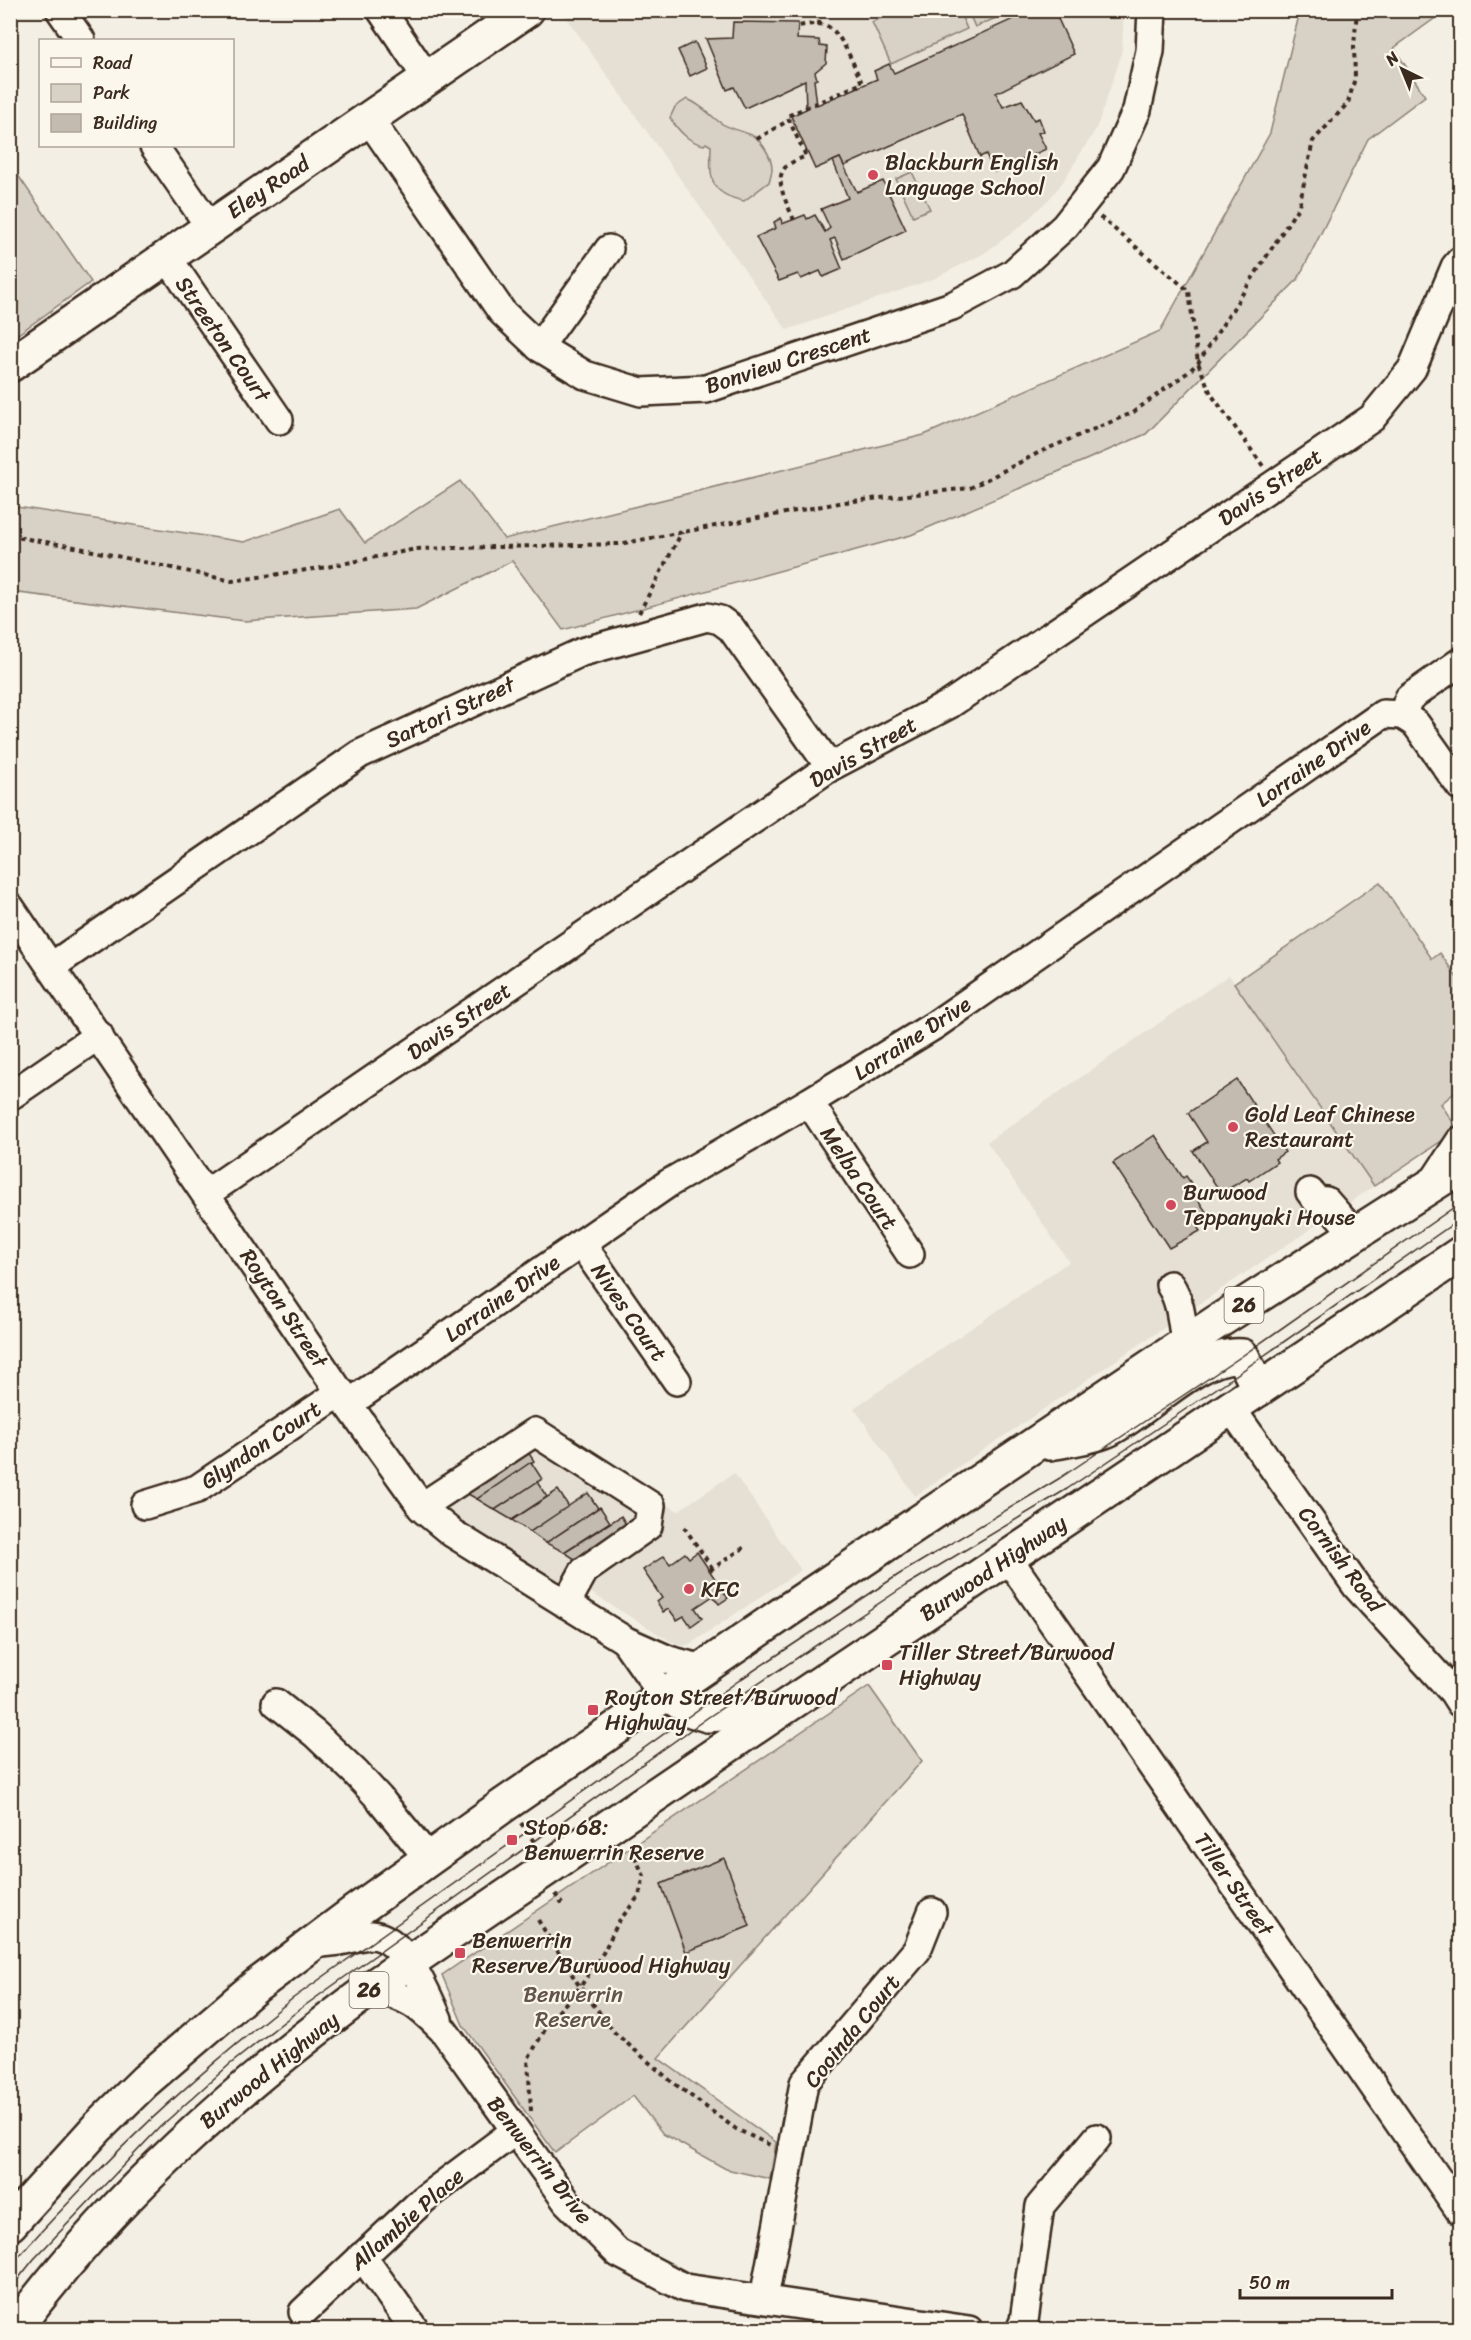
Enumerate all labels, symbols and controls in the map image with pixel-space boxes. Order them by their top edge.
legend [39,39,234,147]
north arrow [1372,39,1432,99]
text: N [1377,43,1407,73]
text: Road [93,47,133,79]
text: Park [93,77,130,109]
text: Building [93,107,157,139]
place label: Blackburn English Language School [885,143,1059,207]
street label: Eley Road [218,144,319,229]
marker: Blackburn English Language School [866,168,880,182]
street label: Streeton Court [165,268,282,411]
street label: Bonview Crescent [700,315,877,405]
street label: Davis Street [1210,437,1331,537]
street label: Sartori Street [379,664,522,759]
street label: Davis Street [801,705,925,799]
street label: Lorraine Drive [1247,708,1380,818]
street label: Davis Street [399,971,520,1071]
street label: Lorraine Drive [845,985,979,1091]
place label: Gold Leaf Chinese Restaurant [1245,1095,1415,1159]
street label: Melba Court [810,1118,909,1239]
marker: Gold Leaf Chinese Restaurant [1226,1120,1240,1134]
place label: Burwood Teppanyaki House [1183,1173,1356,1237]
marker: Burwood Teppanyaki House [1164,1198,1178,1212]
street label: Royton Street [229,1240,339,1377]
street label: Lorraine Drive [436,1243,569,1353]
street label: Nives Court [580,1254,678,1370]
road number: 26 [1224,1287,1264,1323]
street label: Glyndon Court [192,1390,330,1500]
street label: Cornish Road [1288,1497,1395,1622]
street label: Burwood Highway [911,1504,1075,1632]
place label: KFC [701,1570,740,1609]
marker: KFC [682,1582,696,1596]
place label: Tiller Street/Burwood Highway [899,1633,1115,1697]
marker: Tiller Street/Burwood Highway [880,1658,894,1672]
place label: Royton Street/Burwood Highway [605,1678,839,1742]
marker: Royton Street/Burwood Highway [586,1703,600,1717]
place label: Stop 68: Benwerrin Reserve [524,1808,704,1872]
street label: Tiller Street [1184,1824,1285,1945]
marker: Stop 68: Benwerrin Reserve [505,1833,519,1847]
place label: Benwerrin Reserve/Burwood Highway [472,1921,731,1985]
marker: Benwerrin Reserve/Burwood Highway [453,1946,467,1960]
street label: Cooinda Court [794,1965,911,2097]
road number: 26 [350,1972,388,2008]
park label: Benwerrin Reserve [523,1975,623,2039]
street label: Burwood Highway [190,2001,348,2139]
street label: Benwerrin Drive [477,2087,603,2233]
street label: Allambie Place [340,2158,474,2281]
scale bar [1240,2262,1392,2300]
text: 50 m [1249,2267,1290,2299]

